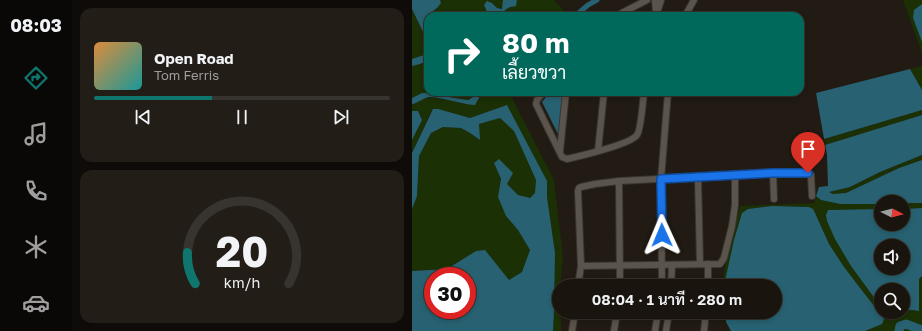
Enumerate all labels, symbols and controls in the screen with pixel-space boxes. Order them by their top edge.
text: 08:03 [10,14,62,36]
text: 80 m [502,26,570,59]
icon: right [436,28,488,80]
text: Open Road [154,49,234,67]
text: เลี้ยวขวา [502,61,566,83]
icon: directions [22,64,50,92]
text: Tom Ferris [154,67,219,83]
icon: previous [132,106,154,128]
icon: pause [231,106,253,128]
icon: next [330,106,352,128]
icon: music [22,120,50,148]
pin [791,132,825,173]
icon: arrive [797,138,819,160]
icon: phone [22,177,50,205]
north arrow [874,195,910,231]
map controls [874,195,910,319]
position arrow [641,214,683,256]
text: 20 [216,226,268,276]
icon: climate [22,233,50,261]
button: sound [874,239,910,275]
speed limit sign: 30 [424,267,476,319]
text: km/h [224,274,260,291]
button: search [874,283,910,319]
icon: car [22,289,50,317]
text: 08:04 · 1 นาที · 280 m [592,290,742,308]

